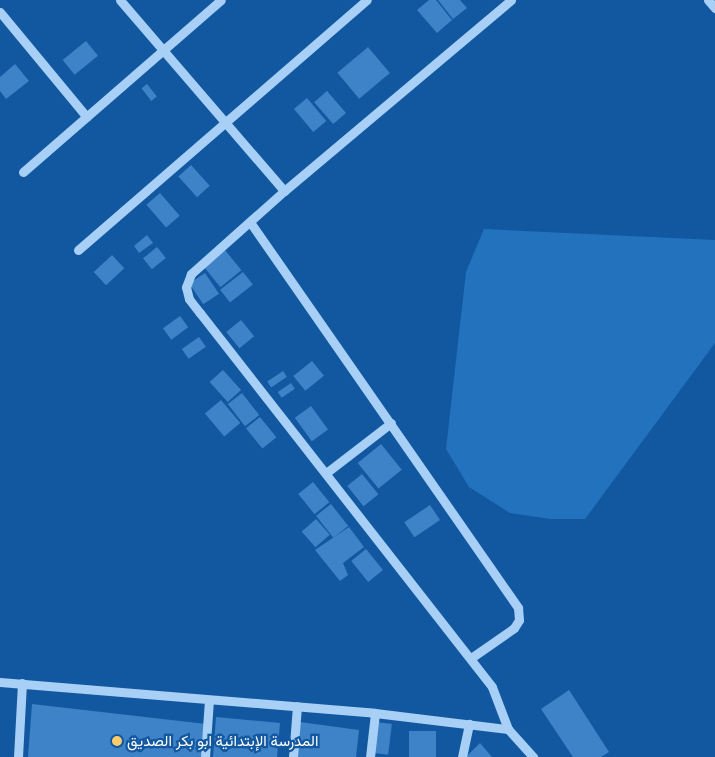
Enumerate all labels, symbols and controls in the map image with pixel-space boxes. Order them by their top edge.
place label: المدرسة الإبتدائية ابو بكر الصديق [127,732,318,750]
marker: المدرسة الإبتدائية ابو بكر الصديق [111,735,123,747]

